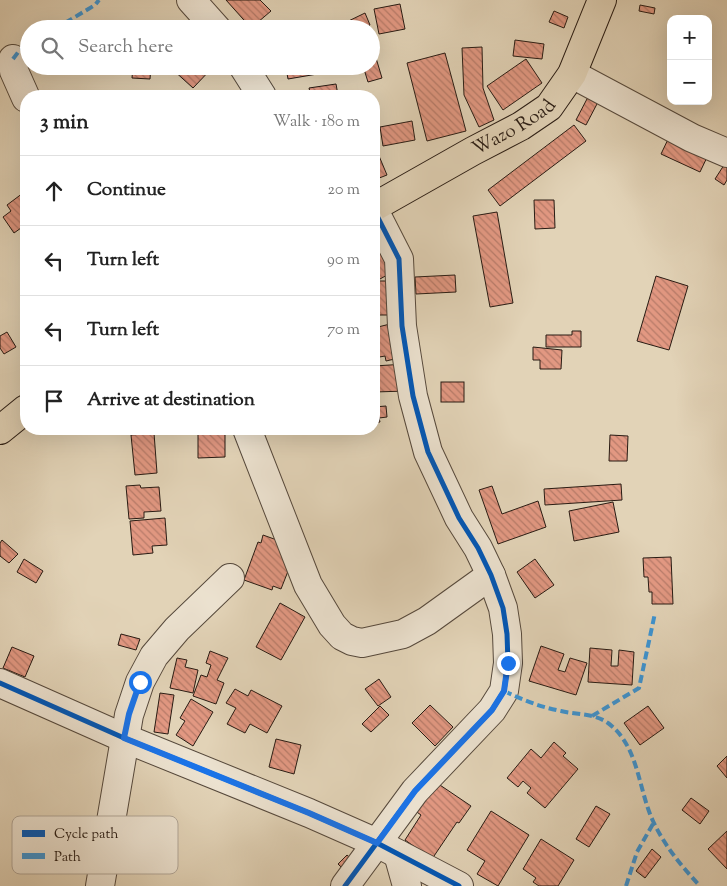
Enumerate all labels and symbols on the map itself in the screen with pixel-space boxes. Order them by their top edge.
street label: Wazo Road [467,94,564,163]
route end [497,652,520,675]
route start [129,671,152,694]
legend [12,816,178,874]
text: Cycle path [54,825,118,845]
text: Path [54,848,81,868]

